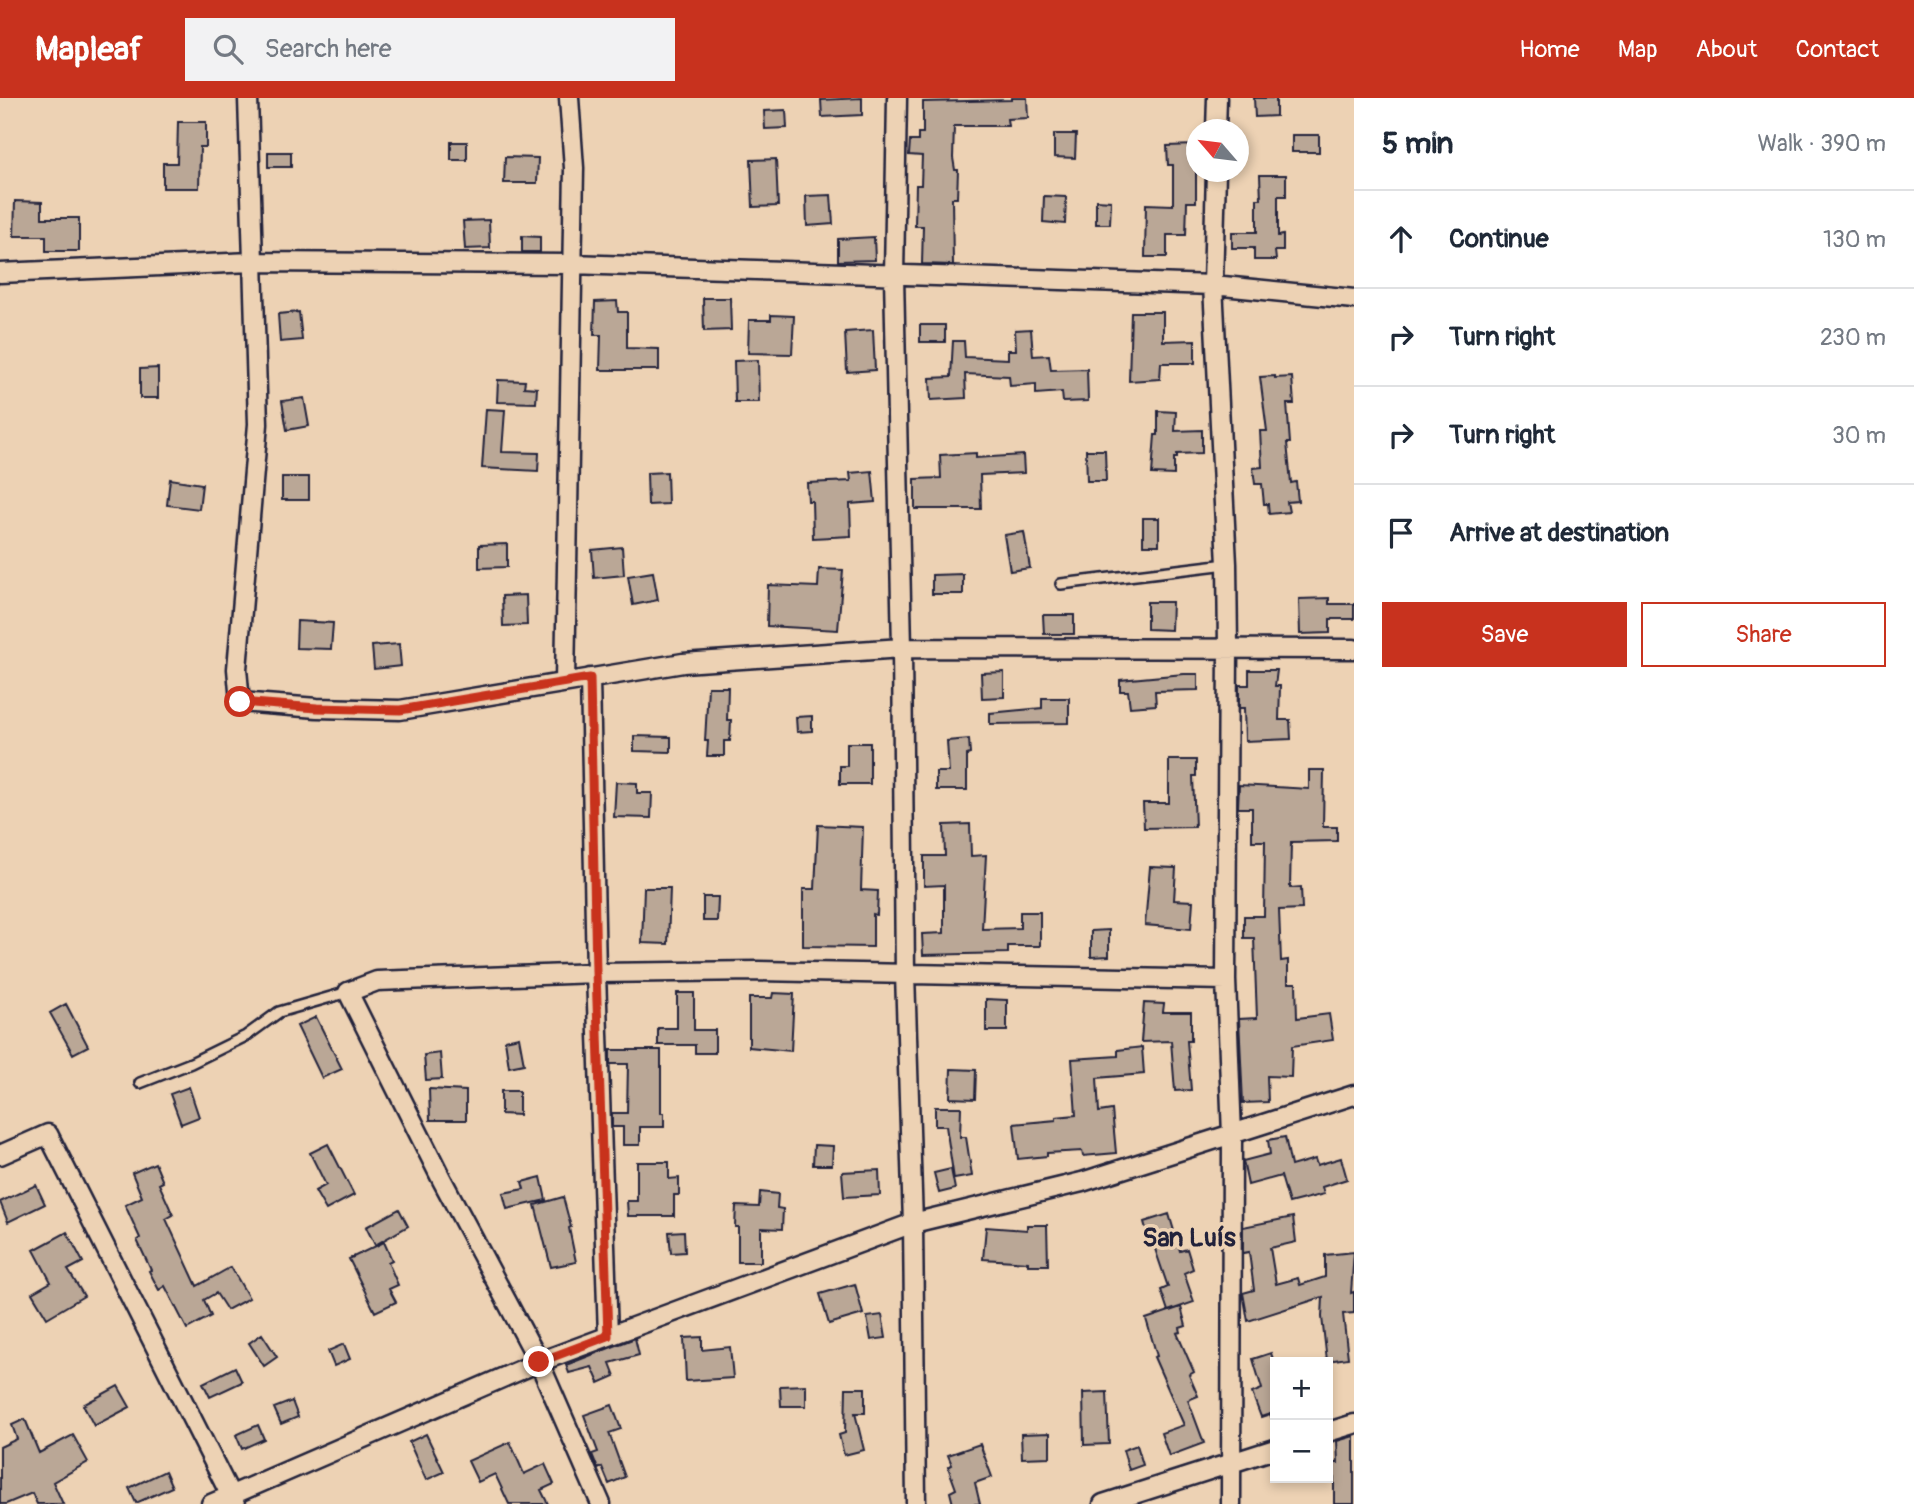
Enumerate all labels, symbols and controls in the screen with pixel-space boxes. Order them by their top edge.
search box [185,18,675,81]
text: Mapleaf [35,29,143,70]
icon: search [209,30,247,68]
text: Search here [265,33,392,65]
text: Home [1519,35,1580,64]
text: Map [1618,35,1658,64]
text: About [1696,35,1758,64]
text: Contact [1796,35,1879,64]
north arrow [1186,119,1249,182]
text: 5 min [1382,125,1453,162]
text: Walk · 390 m [1757,129,1886,158]
icon: ahead [1382,220,1420,258]
text: Continue [1449,223,1549,255]
text: 130 m [1823,225,1886,254]
icon: right [1382,318,1420,356]
text: Turn right [1449,321,1555,353]
text: 230 m [1820,323,1886,352]
icon: right [1382,416,1420,454]
text: Turn right [1449,419,1555,451]
text: 30 m [1832,421,1886,450]
icon: arrive [1382,514,1420,552]
text: Arrive at destination [1449,517,1669,549]
button: Save [1382,602,1627,667]
button: Share [1641,602,1886,667]
route start [224,686,255,717]
district label: San Luís [1142,1222,1236,1254]
route end [523,1346,554,1377]
map controls [1270,1357,1333,1483]
button: + [1270,1357,1333,1420]
button: − [1270,1420,1333,1483]

